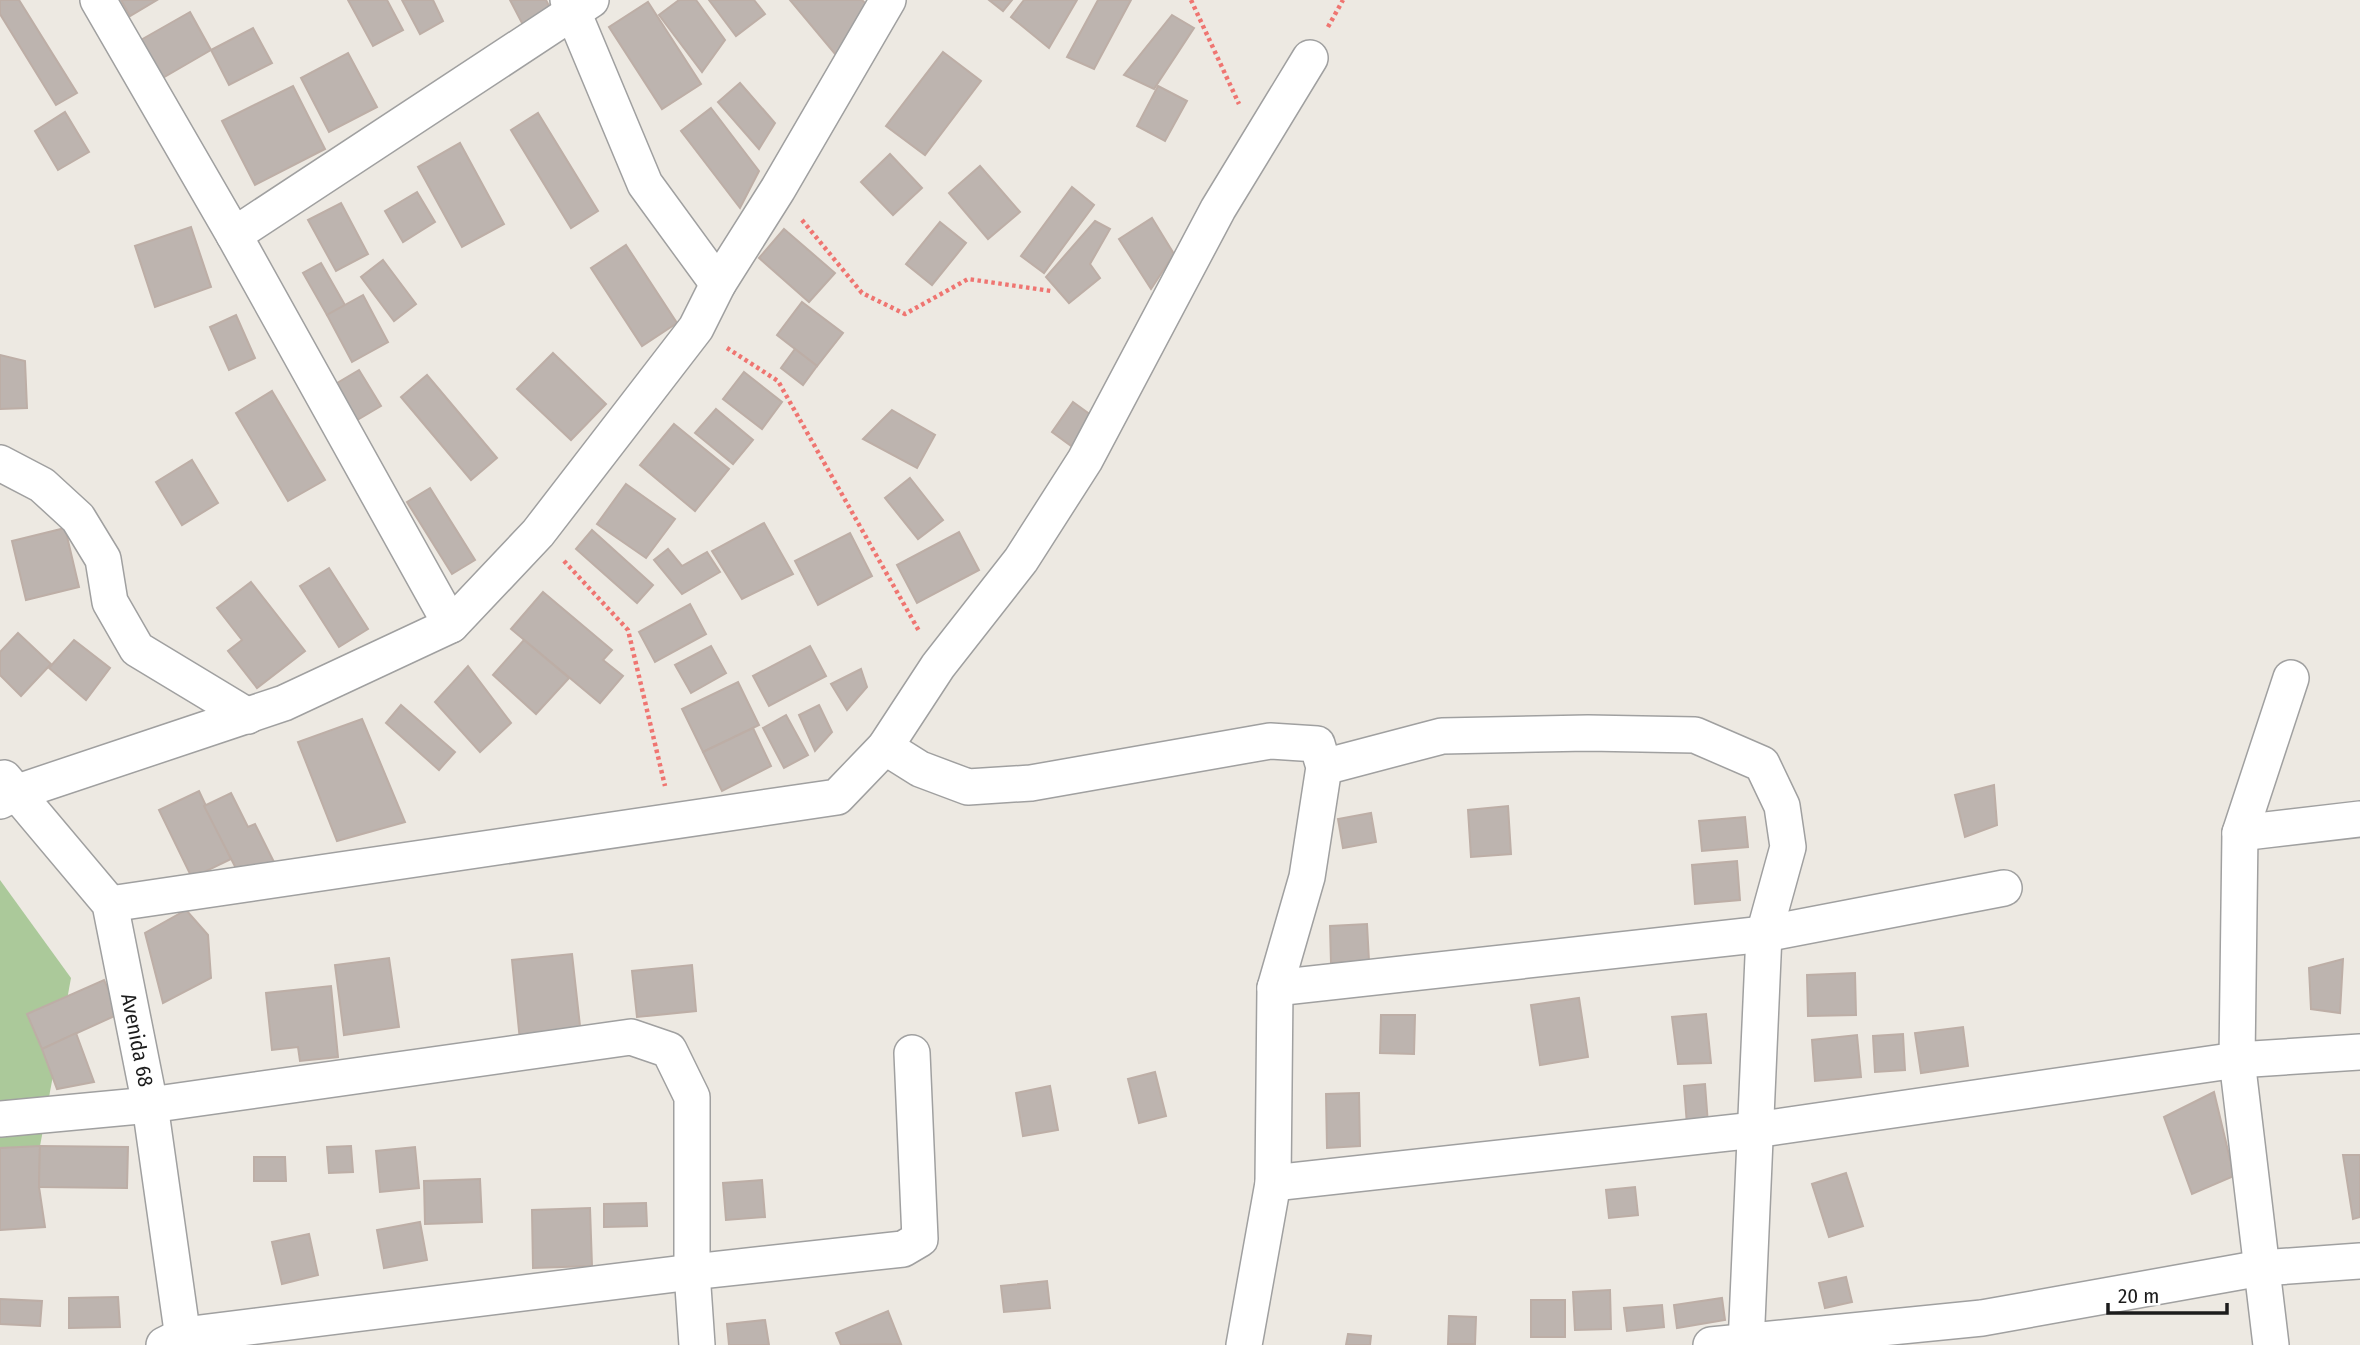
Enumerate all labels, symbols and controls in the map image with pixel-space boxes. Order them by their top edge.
street label: Avenida 68 [115,991,159,1089]
scale bar [2108,1272,2227,1316]
text: 20 m [2118,1283,2159,1309]

